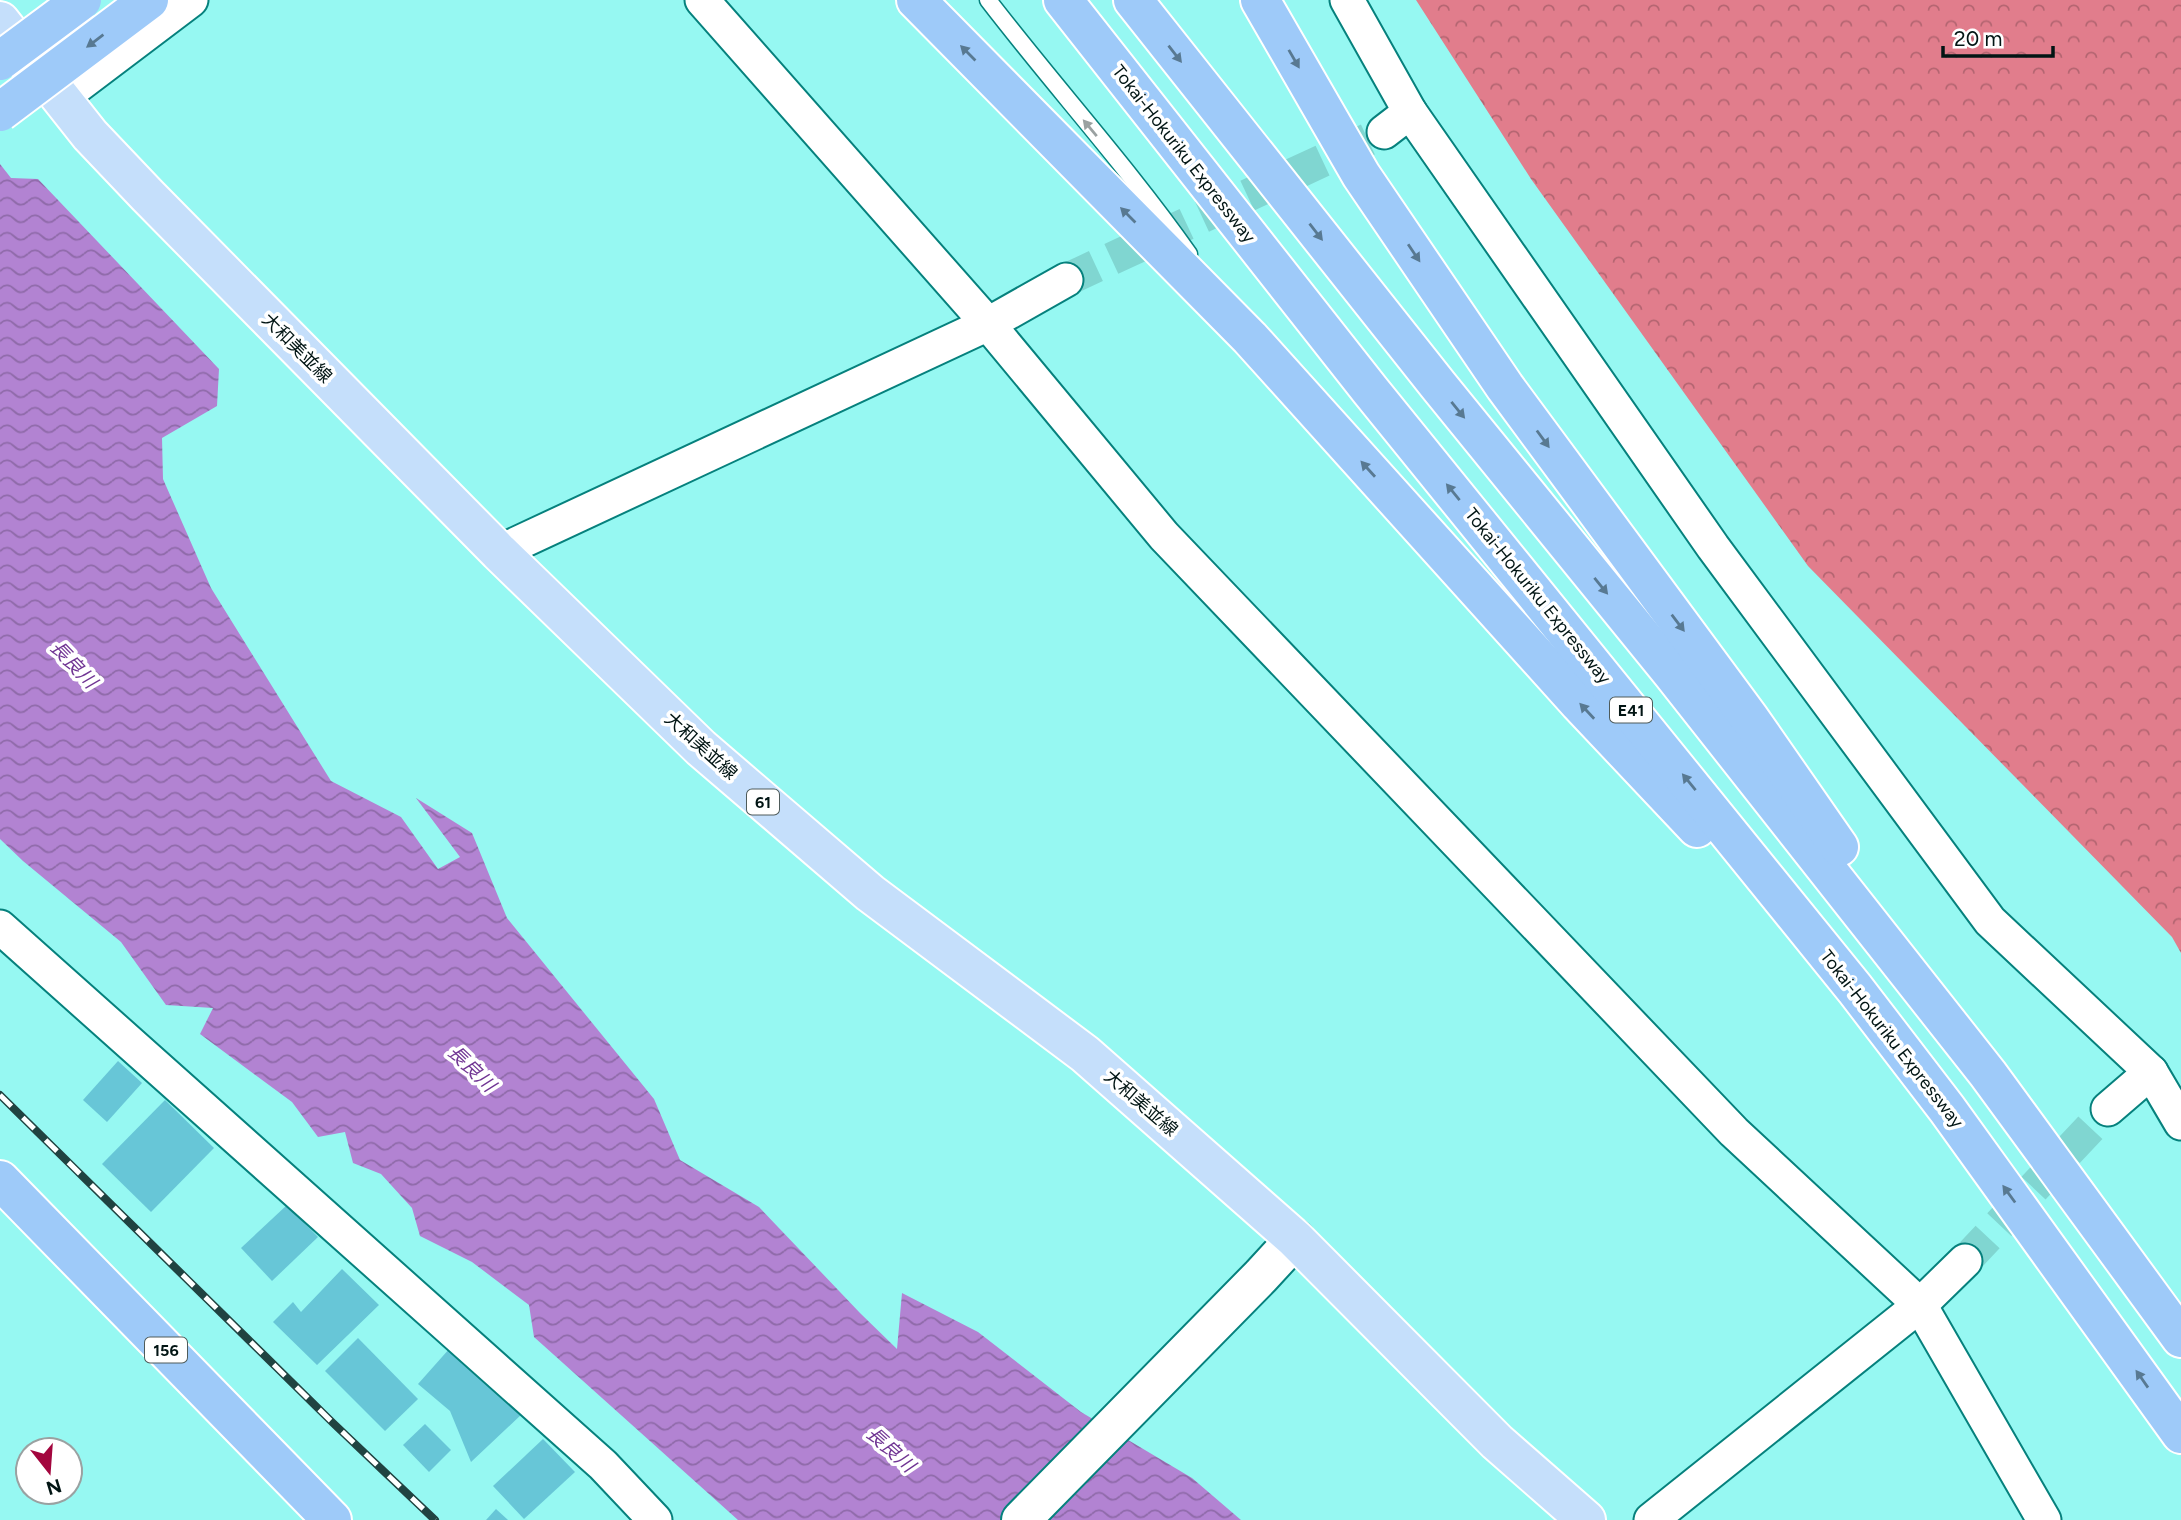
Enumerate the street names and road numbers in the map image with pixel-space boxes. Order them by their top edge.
street label: Tokai-Hokuriku Expressway [1108,61,1261,248]
street label: 大和美並線 [257,308,337,388]
street label: Tokai-Hokuriku Expressway [1460,504,1616,689]
road number: E41 [1610,698,1652,722]
street label: 大和美並線 [660,708,742,784]
road number: 61 [747,790,779,814]
street label: Tokai-Hokuriku Expressway [1816,946,1969,1133]
street label: 大和美並線 [1100,1065,1182,1141]
road number: 156 [145,1338,187,1362]

